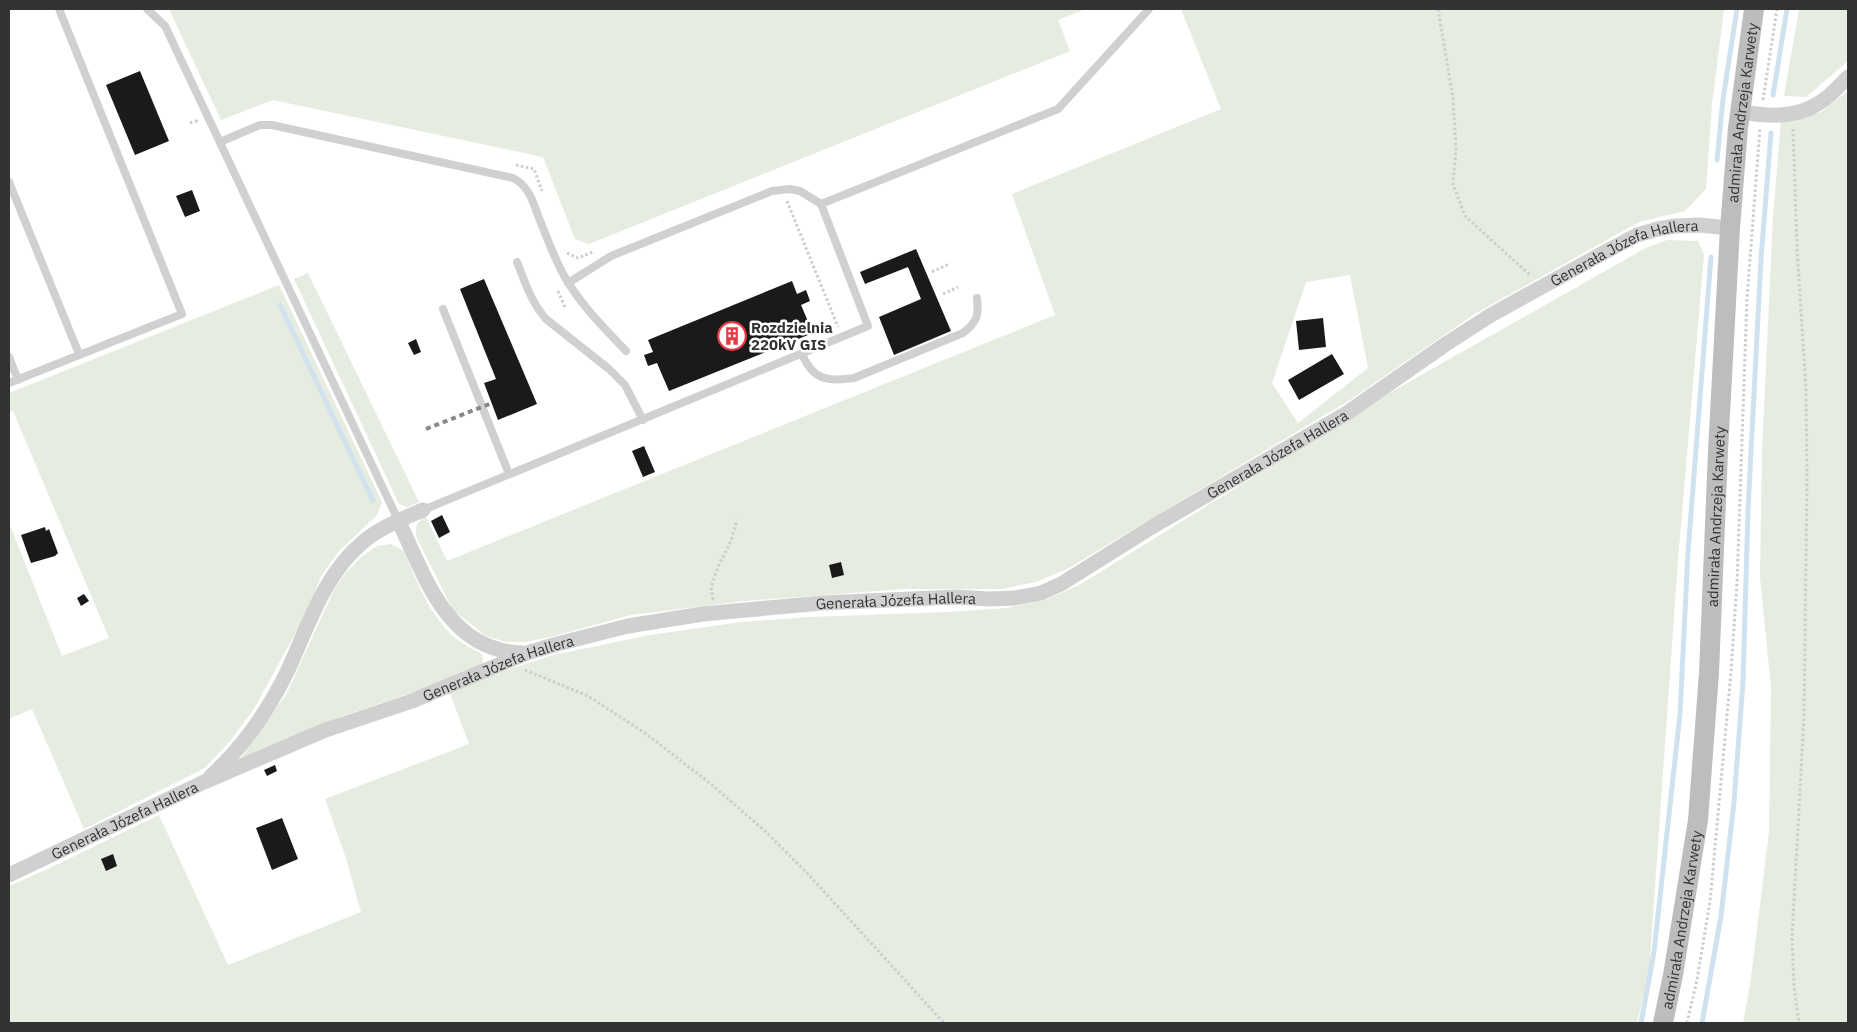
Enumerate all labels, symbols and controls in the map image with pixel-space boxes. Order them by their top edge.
street label: admirała Andrzeja Karwety [1723,21,1762,203]
street label: Generała Józefa Hallera [1546,216,1699,290]
place label: Rozdzielnia 220kV GIS [751,318,833,354]
building icon: Rozdzielnia 220kV GIS [717,321,747,351]
street label: Generała Józefa Hallera [1203,405,1351,503]
street label: admirała Andrzeja Karwety [1702,425,1729,607]
street label: Generała Józefa Hallera [815,587,977,613]
street label: Generała Józefa Hallera [420,631,576,705]
street label: Generała Józefa Hallera [48,777,201,863]
street label: admirała Andrzeja Karwety [1657,828,1706,1011]

